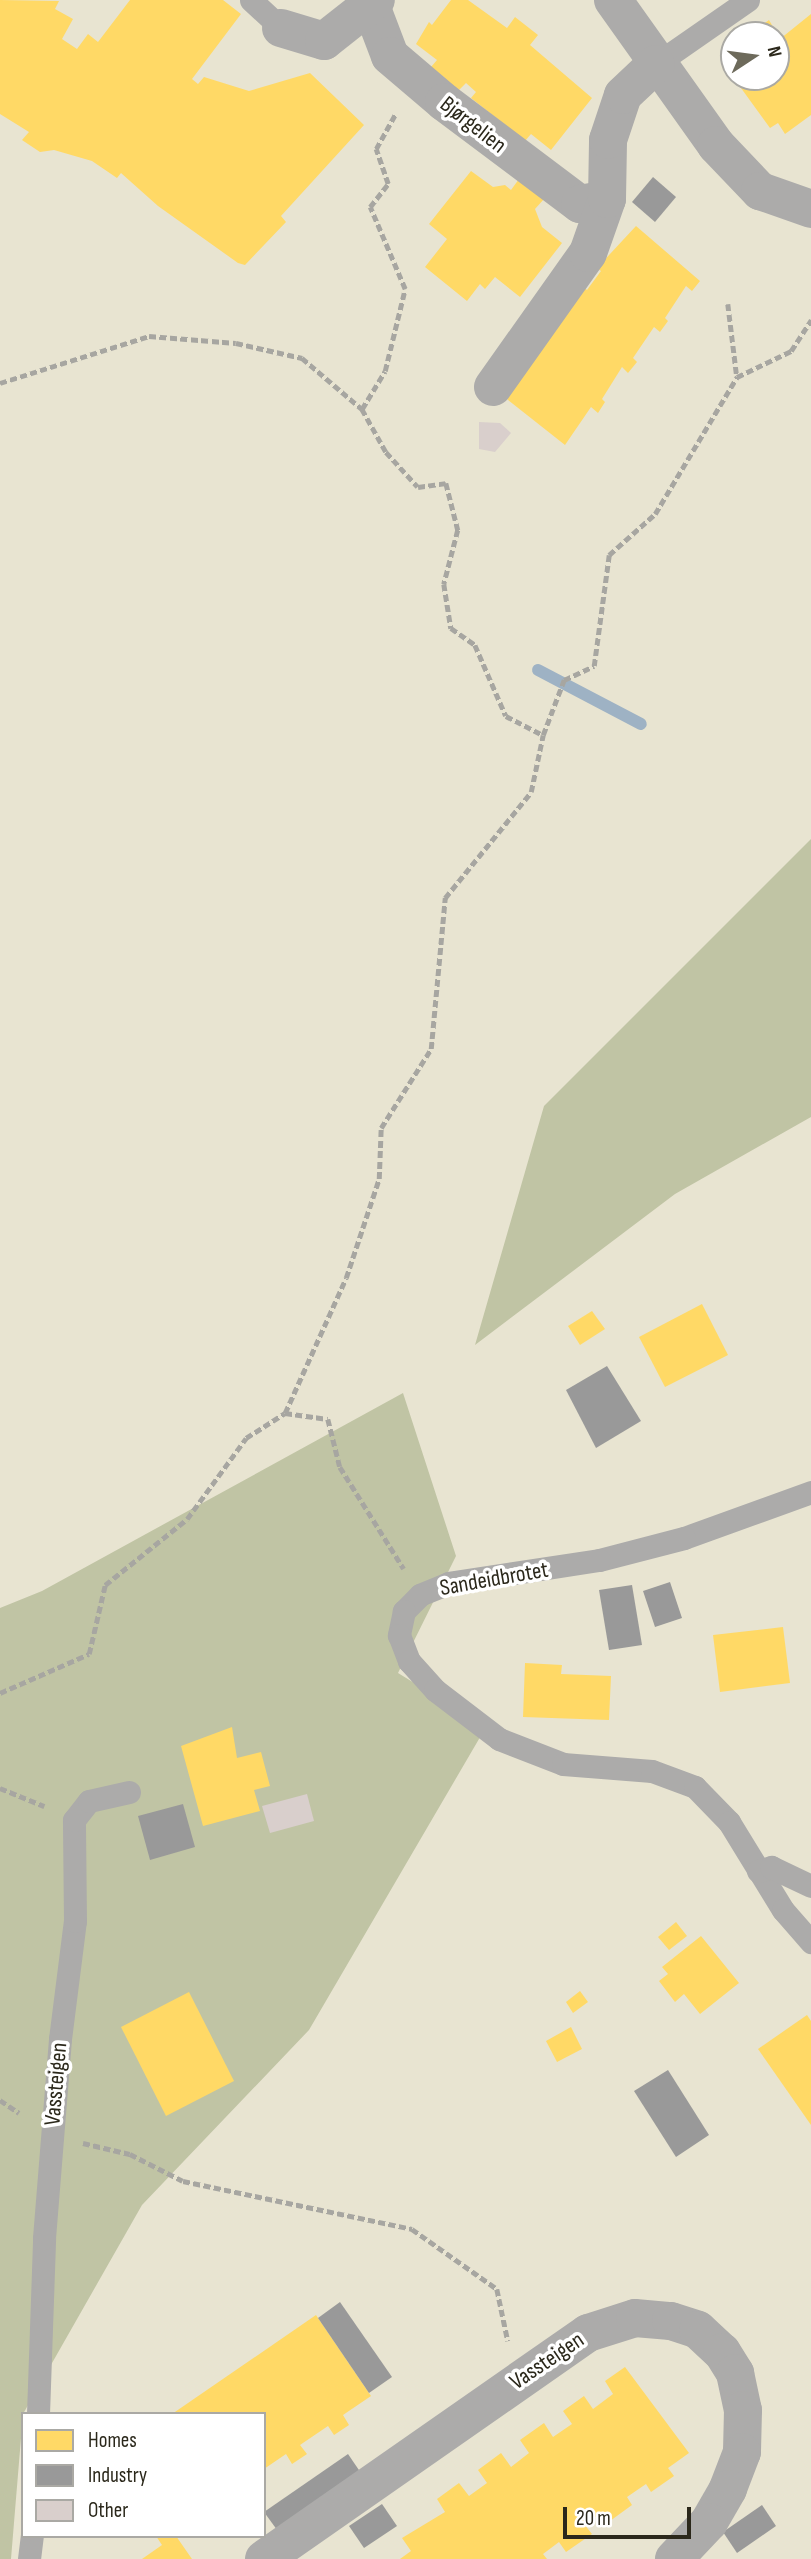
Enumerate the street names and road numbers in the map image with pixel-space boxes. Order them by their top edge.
street label: Bjørgelien [434,91,512,159]
street label: Sandeidbrotet [438,1556,550,1602]
street label: Vassteigen [39,2041,73,2127]
street label: Vassteigen [505,2326,589,2396]

